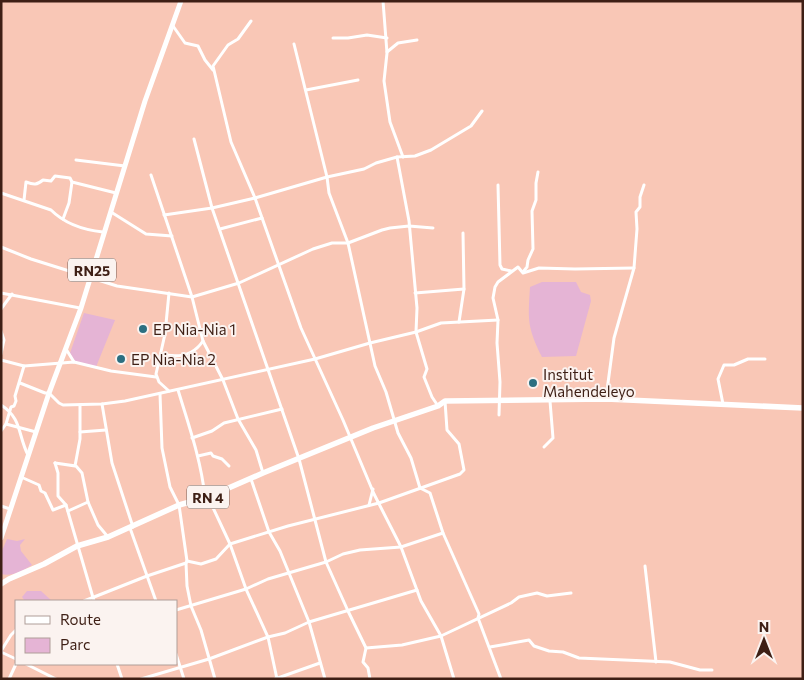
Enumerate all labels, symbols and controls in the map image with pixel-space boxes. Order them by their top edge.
road number: RN25 [68,258,116,282]
place label: EP Nia-Nia 1 [153,320,236,338]
marker: EP Nia-Nia 1 [137,323,149,335]
place label: EP Nia-Nia 2 [131,350,216,368]
marker: EP Nia-Nia 2 [115,353,127,365]
place label: Institut Mahendeleyo [543,365,635,400]
marker: Institut Mahendeleyo [527,377,539,389]
road number: RN 4 [187,486,229,508]
legend [15,600,178,665]
text: Route [60,610,101,628]
north arrow [739,615,789,665]
text: N [759,618,769,635]
text: Parc [60,635,90,653]

